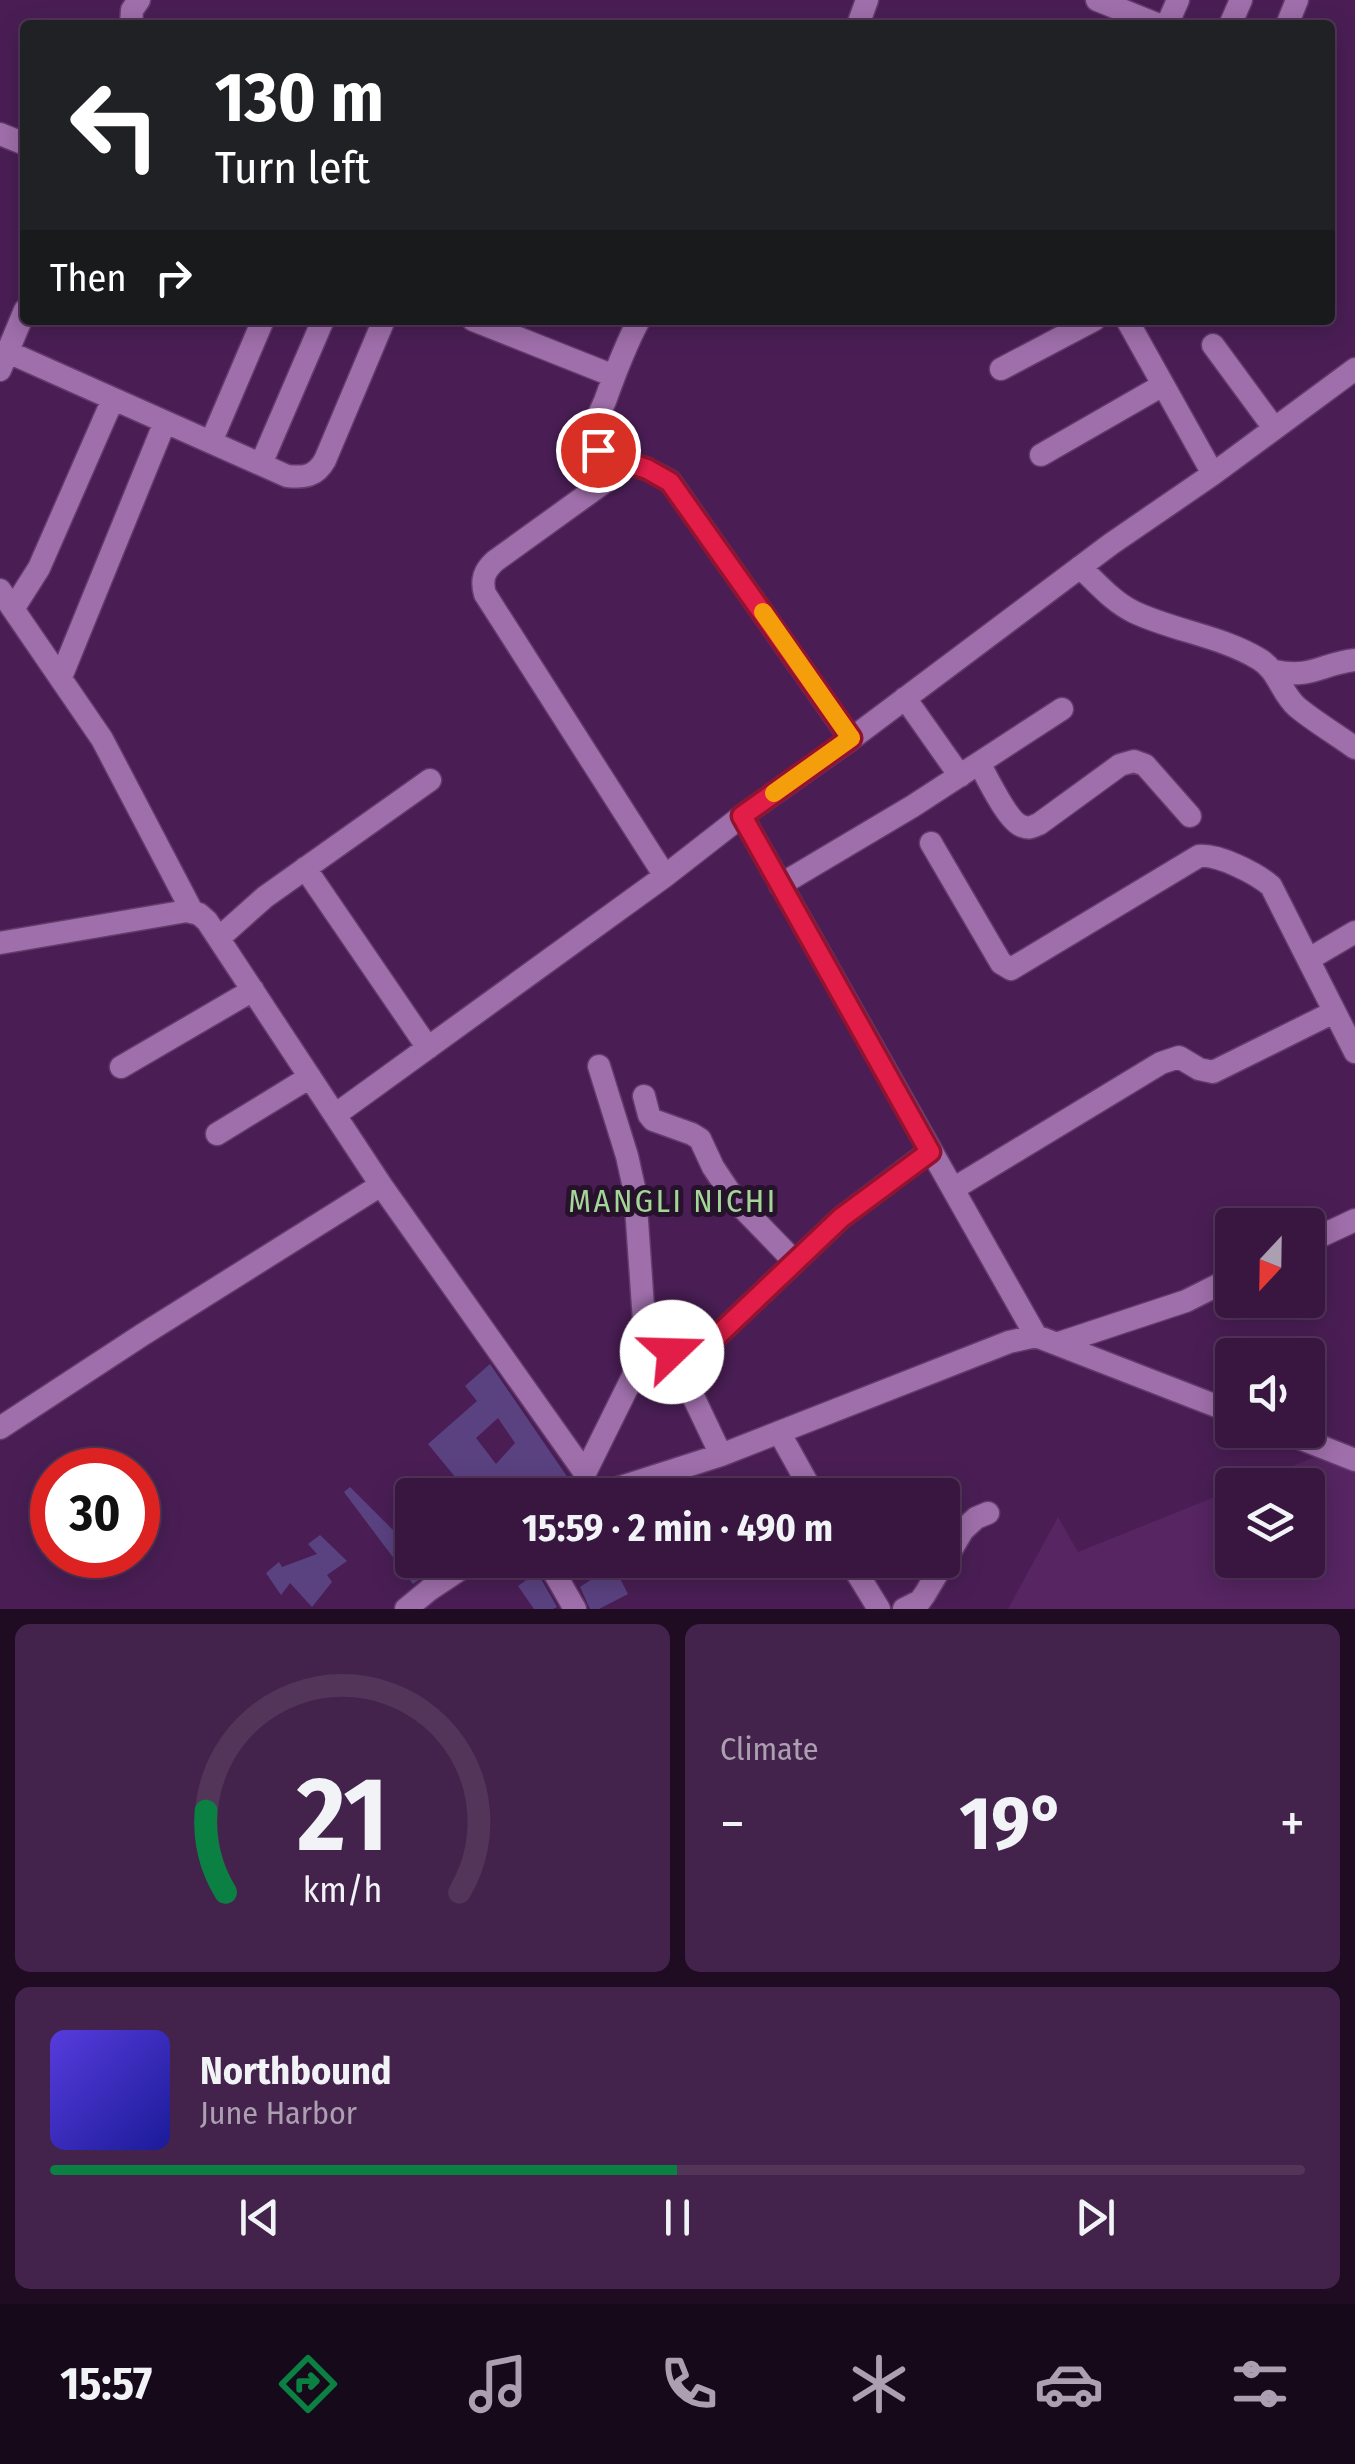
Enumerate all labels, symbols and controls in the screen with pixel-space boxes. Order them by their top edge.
text: 130 m [215,56,384,140]
icon: left [50,60,180,190]
text: Turn left [215,141,370,195]
icon: right [146,250,201,305]
text: Then [50,255,126,301]
pin [556,408,641,493]
icon: arrive [571,423,626,478]
district label: MANGLI NICHI [568,1182,778,1220]
north arrow [1215,1208,1325,1318]
map controls [1215,1208,1325,1578]
position arrow [620,1300,724,1404]
button: sound [1215,1338,1325,1448]
speed limit sign: 30 [30,1448,160,1578]
button: layers [1215,1468,1325,1578]
text: 15:59 · 2 min · 490 m [522,1505,833,1551]
text: Climate [720,1730,819,1768]
text: 21 [296,1753,388,1878]
text: 19° [960,1779,1065,1869]
text: − [720,1791,745,1857]
text: + [1280,1791,1305,1857]
text: km/h [303,1869,382,1911]
text: Northbound [200,2048,392,2094]
text: June Harbor [200,2094,357,2132]
icon: previous [232,2190,287,2245]
icon: pause [650,2190,705,2245]
icon: next [1068,2190,1123,2245]
icon: directions [273,2349,343,2419]
icon: music [463,2349,533,2419]
icon: phone [654,2349,724,2419]
icon: climate [844,2349,914,2419]
icon: car [1034,2349,1104,2419]
icon: filters [1225,2349,1295,2419]
text: 15:57 [60,2357,152,2411]

